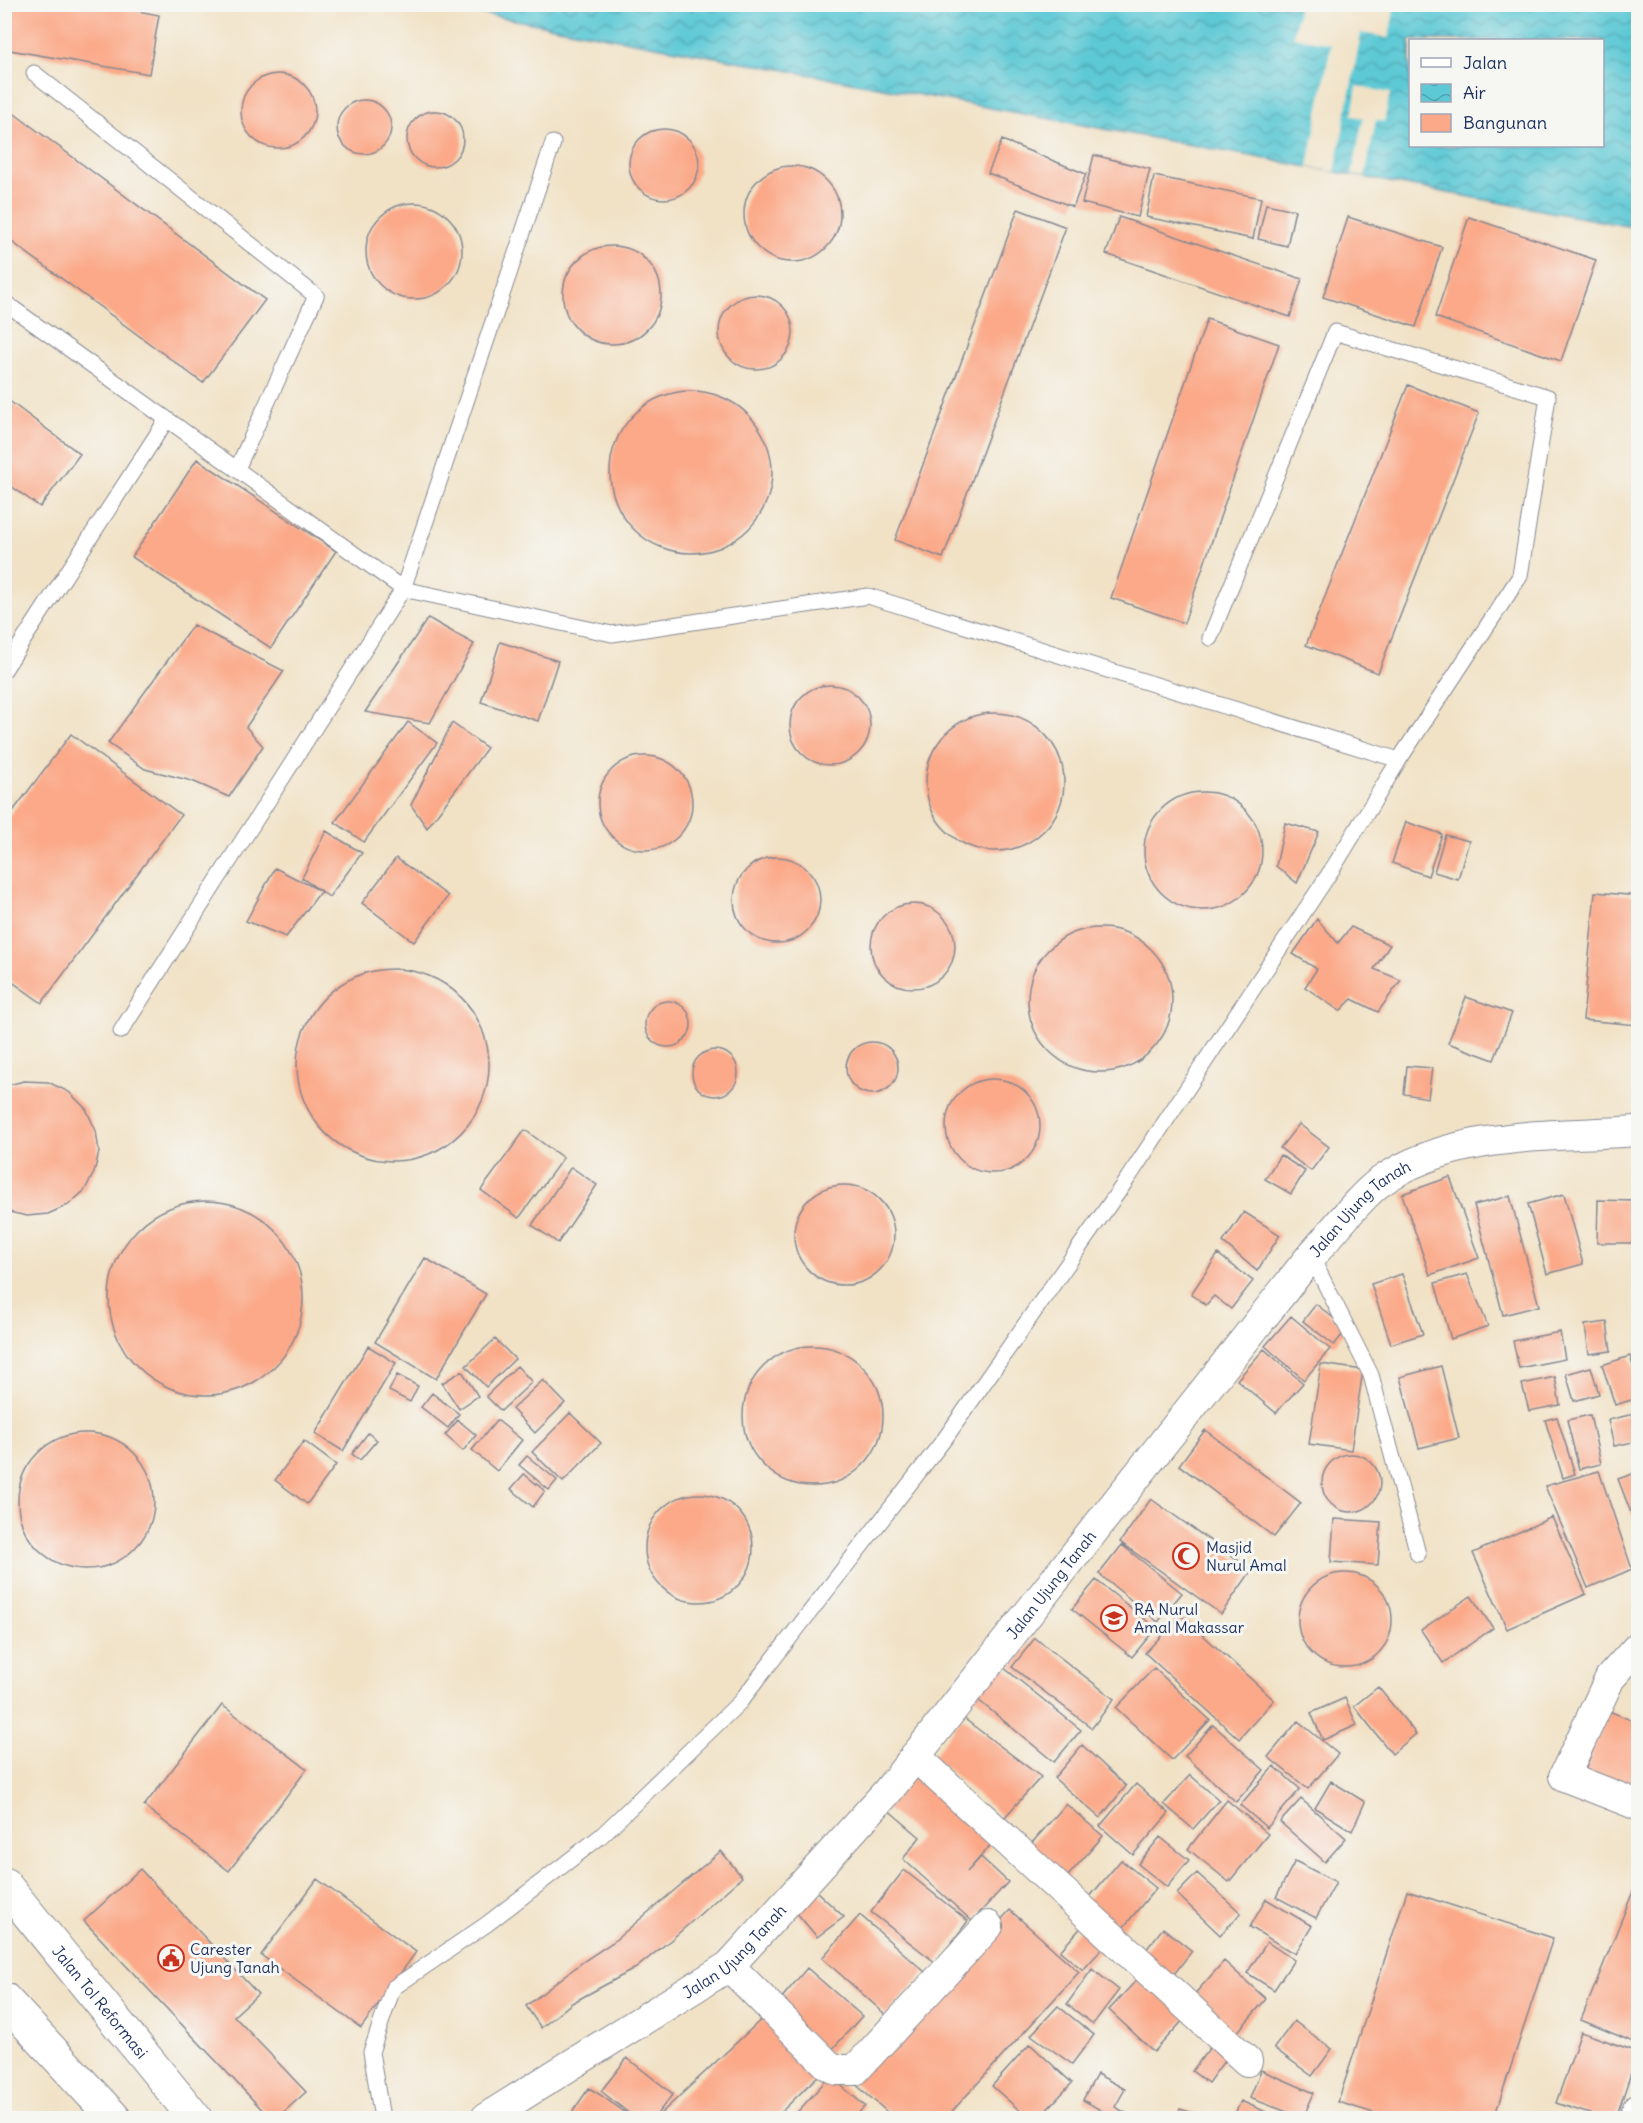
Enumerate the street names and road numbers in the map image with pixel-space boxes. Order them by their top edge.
street label: Jalan Ujung Tanah [1305,1156,1414,1261]
street label: Jalan Ujung Tanah [1002,1526,1100,1643]
street label: Jalan Ujung Tanah [679,1900,790,2003]
street label: Jalan Tol Reformasi [48,1941,152,2062]

